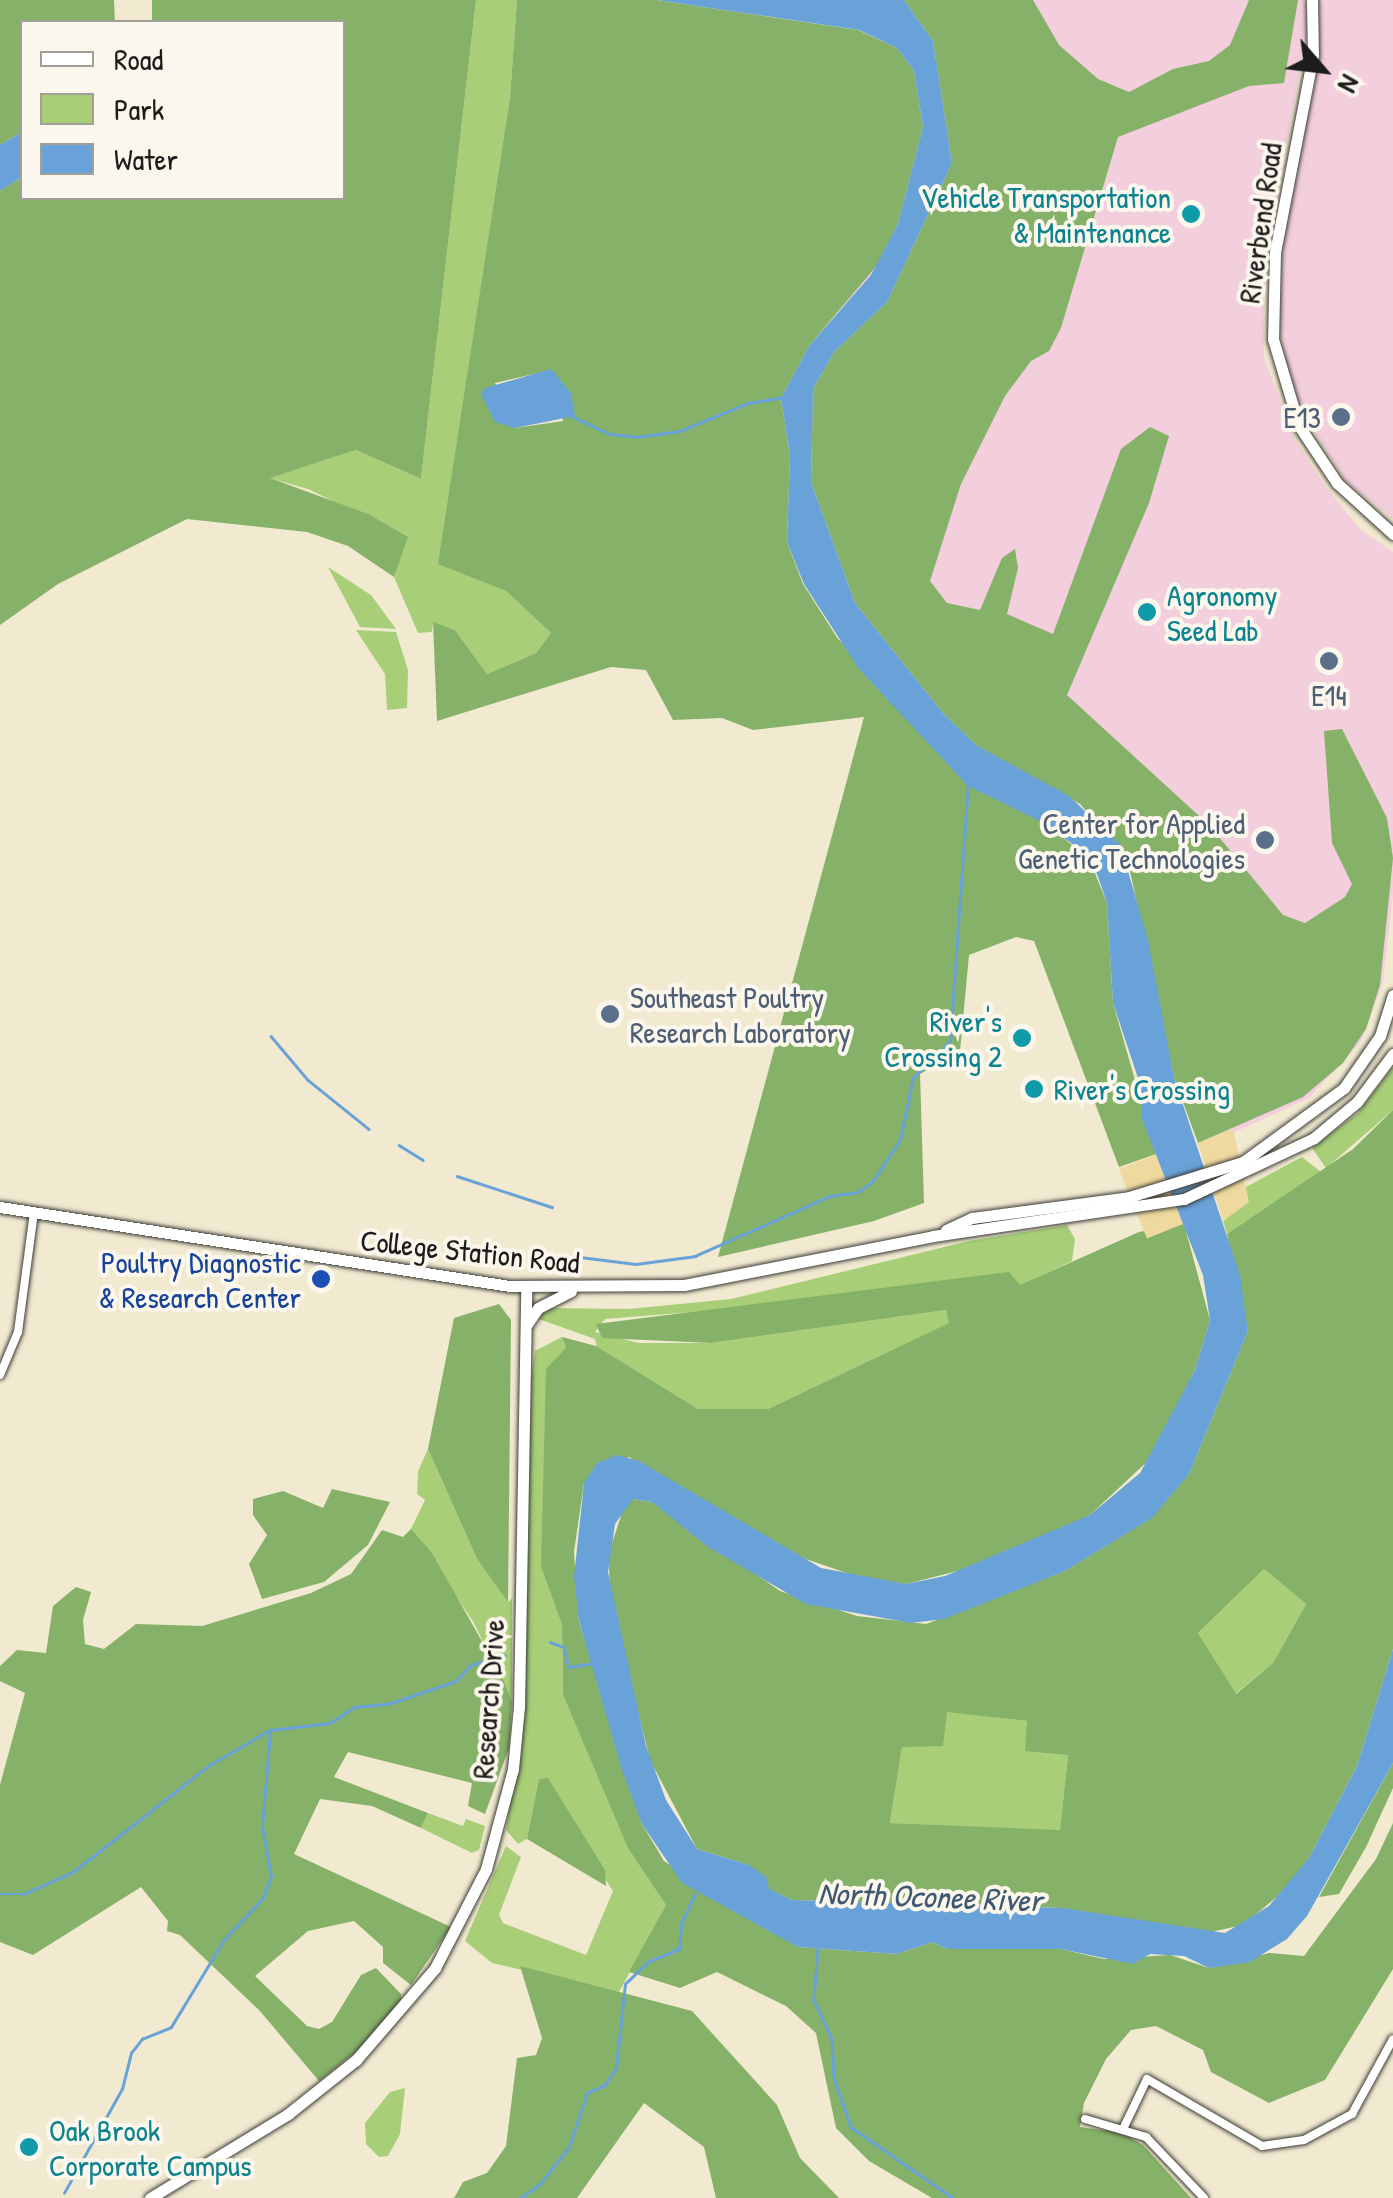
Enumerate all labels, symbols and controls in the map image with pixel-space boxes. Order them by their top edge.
legend [20,20,345,200]
north arrow [1273,20,1373,120]
text: Road [114,39,163,79]
text: N [1329,69,1370,100]
text: Park [114,89,164,129]
text: Water [114,139,178,179]
street label: Riverbend Road [1231,141,1289,305]
place label: Vehicle Transportation & Maintenance [921,179,1171,250]
marker: Vehicle Transportation & Maintenance [1180,203,1202,225]
place label: E13 [1283,399,1321,435]
marker: E13 [1330,406,1352,428]
place label: Agronomy Seed Lab [1167,577,1277,648]
marker: Agronomy Seed Lab [1136,601,1158,623]
marker: E14 [1318,650,1340,672]
place label: E14 [1311,677,1347,713]
place label: Center for Applied Genetic Technologies [1018,805,1245,876]
marker: Center for Applied Genetic Technologies [1254,829,1276,851]
place label: Southeast Poultry Research Laboratory [630,979,851,1050]
marker: Southeast Poultry Research Laboratory [599,1003,621,1025]
place label: River's Crossing 2 [884,1003,1002,1074]
marker: River's Crossing 2 [1011,1027,1033,1049]
place label: River's Crossing [1054,1071,1230,1107]
marker: River's Crossing [1023,1078,1045,1100]
street label: College Station Road [359,1222,581,1280]
place label: Poultry Diagnostic & Research Center [99,1244,301,1314]
marker: Poultry Diagnostic & Research Center [310,1268,332,1290]
street label: Research Drive [464,1618,512,1780]
water label: North Oconee River [817,1874,1043,1920]
place label: Oak Brook Corporate Campus [49,2112,251,2182]
marker: Oak Brook Corporate Campus [18,2136,40,2158]

